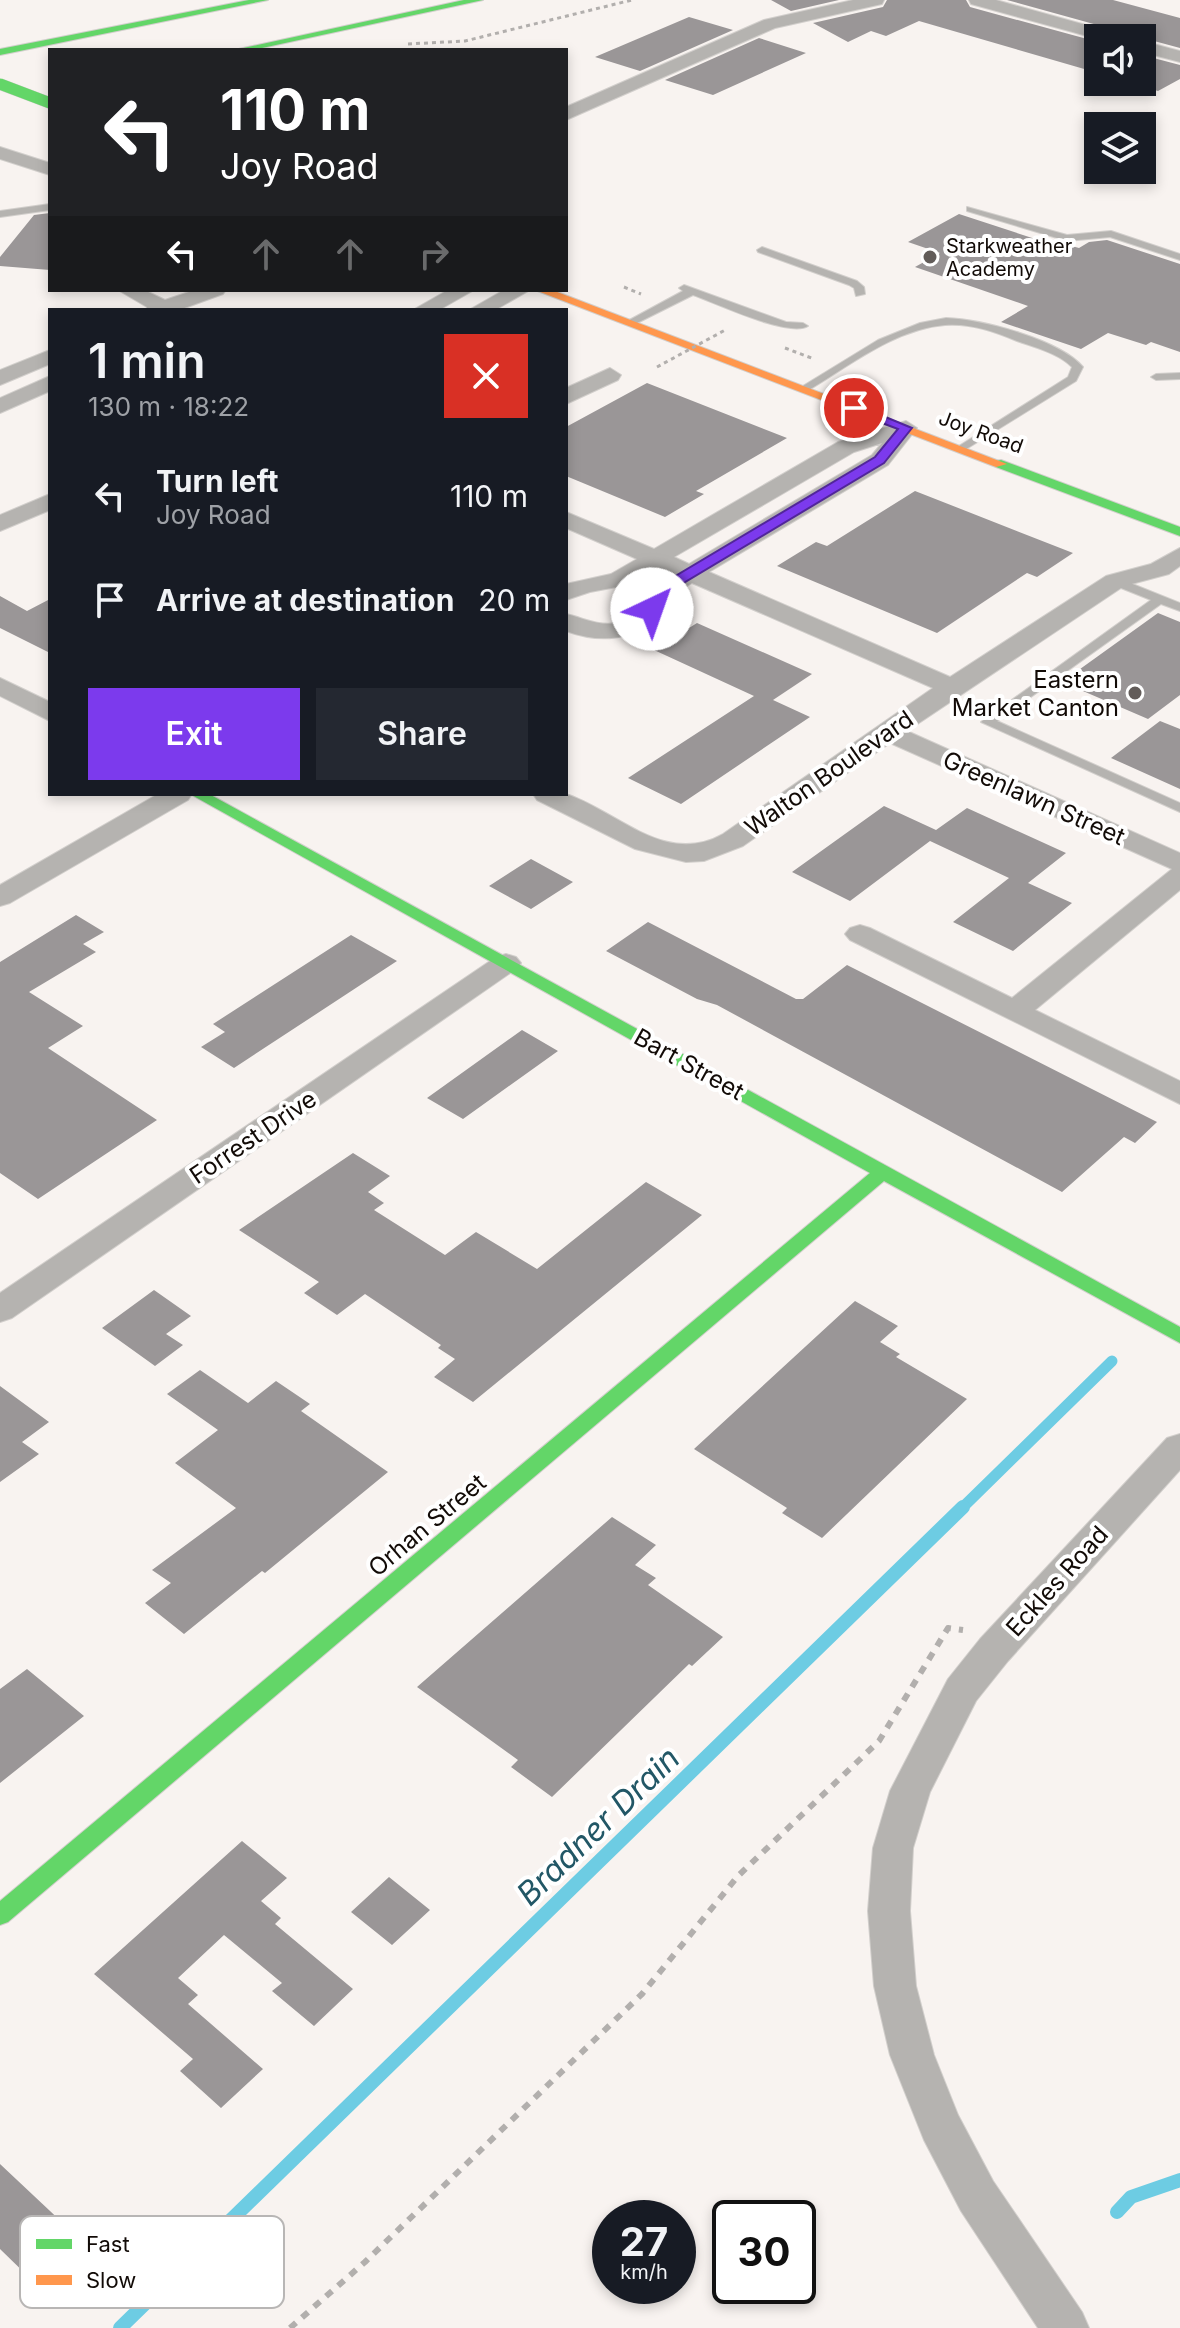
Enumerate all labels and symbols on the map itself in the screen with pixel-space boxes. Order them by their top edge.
place label: Starkweather Academy [946,234,1073,281]
marker: Starkweather Academy [921,248,939,266]
pin [820,374,888,442]
street label: Joy Road [935,406,1027,458]
position arrow [610,567,694,651]
place label: Eastern Market Canton [952,665,1119,722]
marker: Eastern Market Canton [1126,684,1144,702]
street label: Walton Boulevard [739,704,919,842]
street label: Greenlawn Street [938,745,1130,851]
street label: Bart Street [629,1022,749,1106]
street label: Forrest Drive [184,1084,322,1190]
street label: Orhan Street [362,1467,492,1582]
street label: Eckles Road [1000,1520,1114,1642]
water label: Bradner Drain [509,1739,687,1913]
speed limit sign: 30 [712,2200,816,2304]
legend [20,2216,284,2308]
text: Fast [86,2231,130,2257]
text: Slow [86,2267,136,2293]

